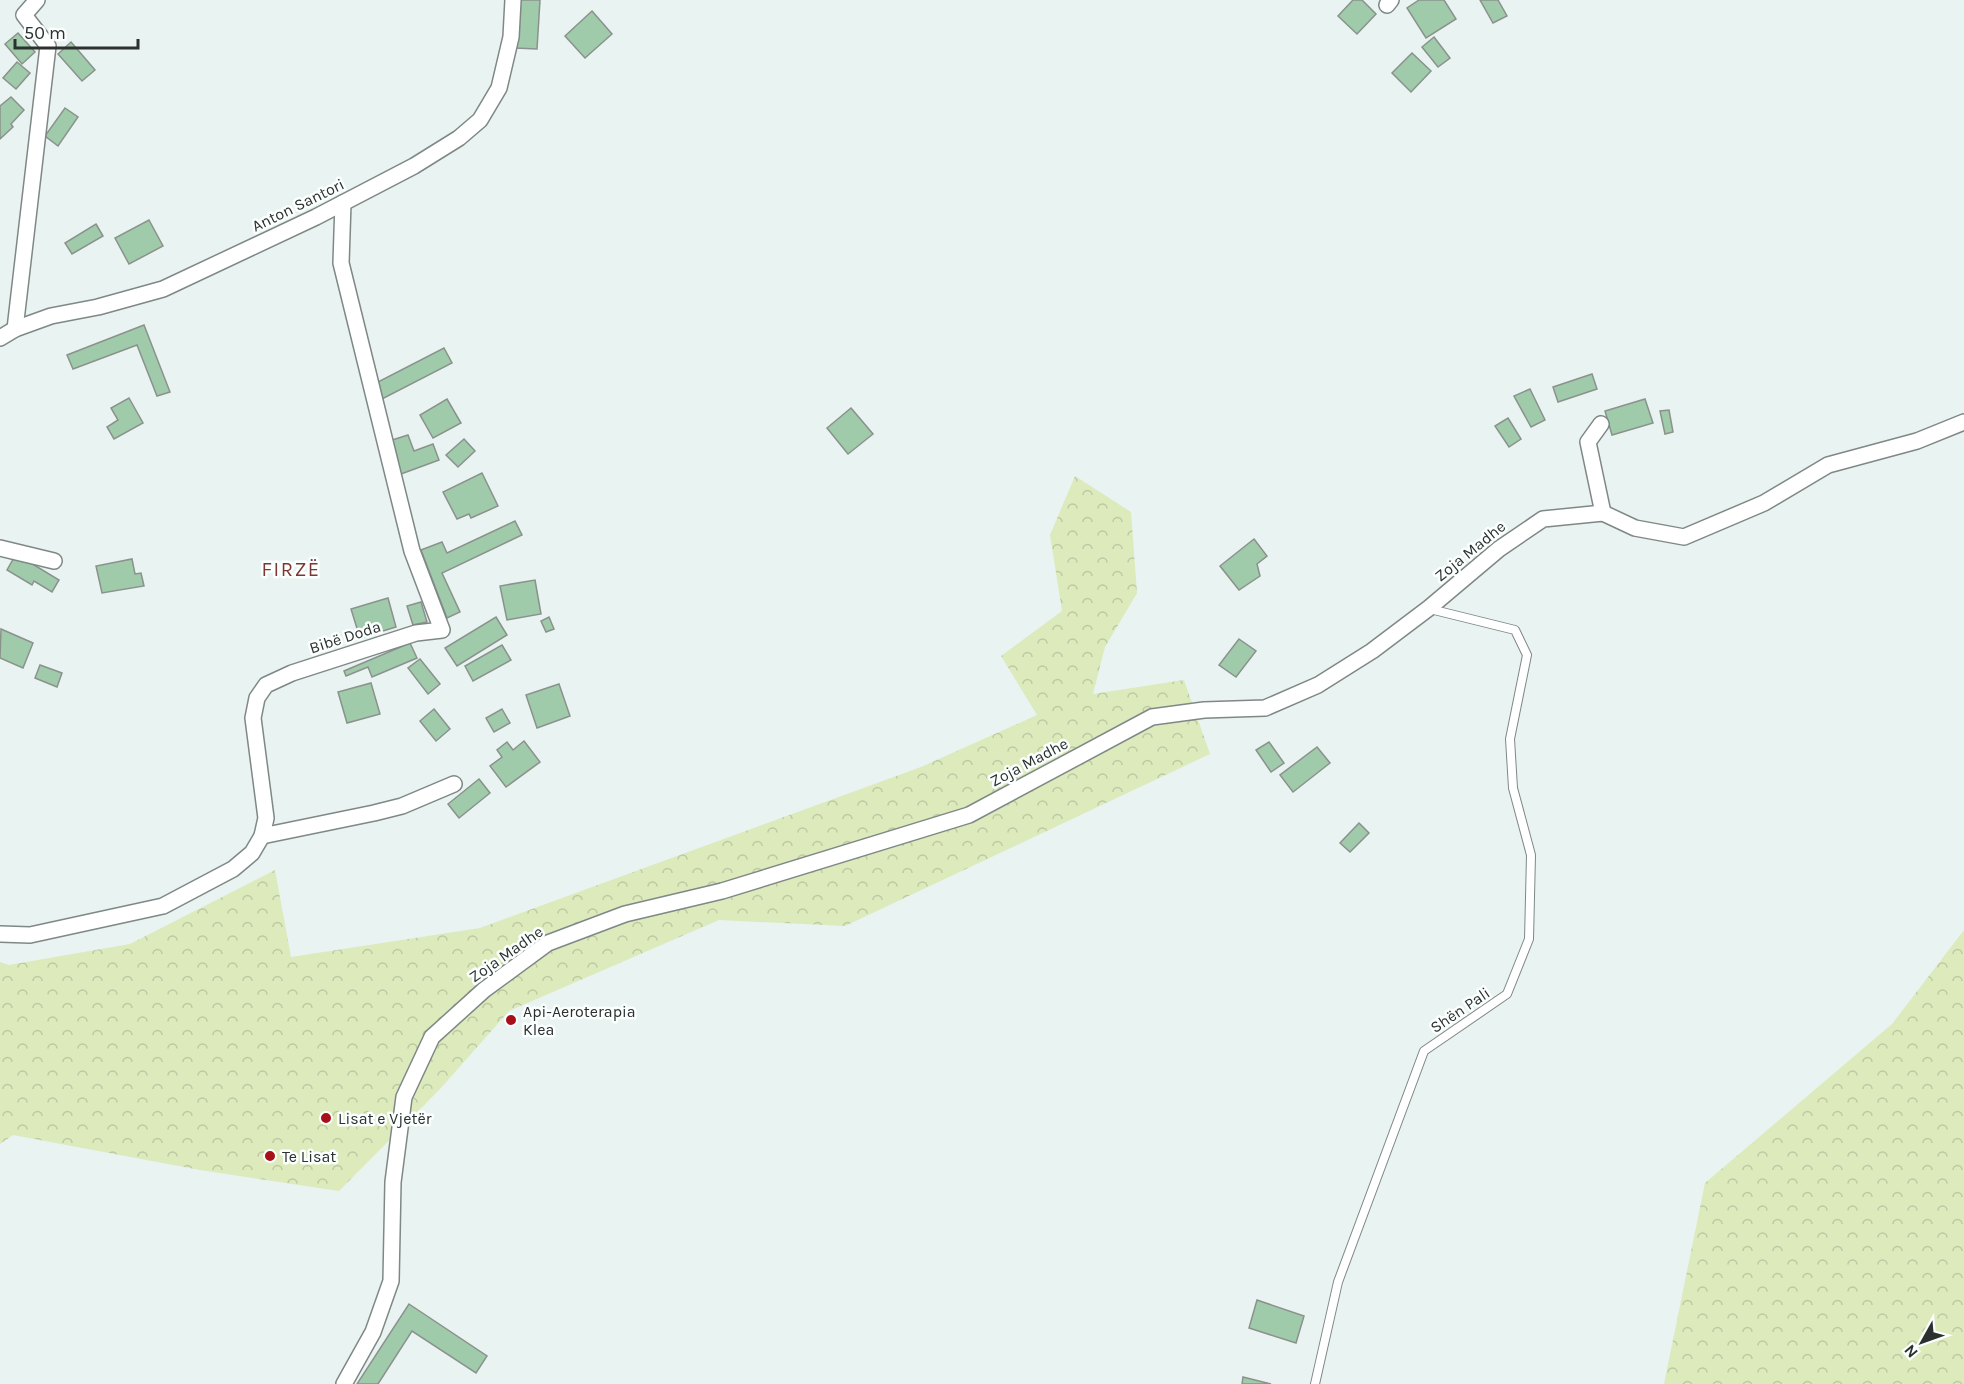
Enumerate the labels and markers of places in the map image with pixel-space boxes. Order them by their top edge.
place label: Api-Aeroterapia Klea [523,1002,636,1039]
marker: Api-Aeroterapia Klea [504,1013,518,1027]
place label: Lisat e Vjetër [338,1109,432,1128]
marker: Lisat e Vjetër [319,1111,333,1125]
place label: Te Lisat [282,1147,336,1166]
marker: Te Lisat [263,1149,277,1163]

